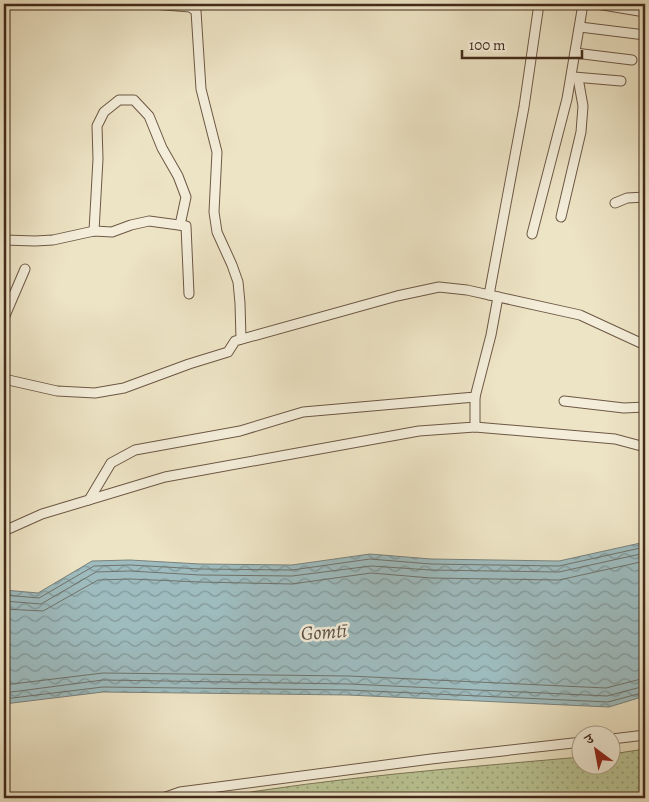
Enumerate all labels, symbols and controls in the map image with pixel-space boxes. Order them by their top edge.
scale bar [462,28,582,60]
text: 100 m [469,35,506,55]
water label: Gomtī [300,617,350,647]
north arrow [572,724,622,774]
text: उ [580,729,598,750]

